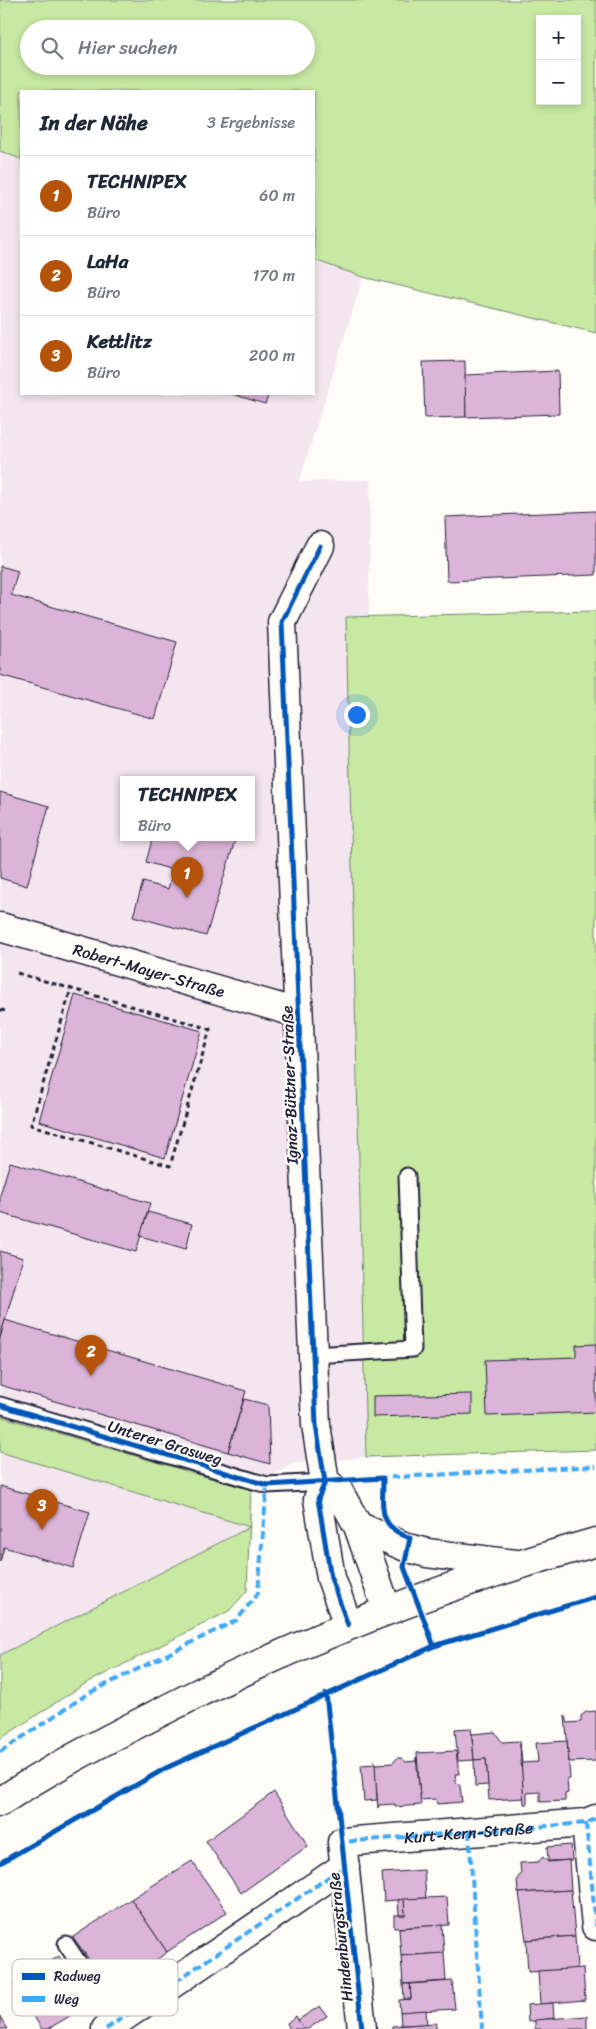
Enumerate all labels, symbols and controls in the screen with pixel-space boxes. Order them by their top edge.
map controls [536,15,581,105]
button: + [536,15,581,60]
search box [20,20,315,75]
text: Hier suchen [78,31,178,64]
icon: search [38,34,66,62]
button: − [536,60,581,105]
text: In der Nähe [40,104,148,142]
text: 3 Ergebnisse [207,108,295,137]
text: TECHNIPEX [87,165,187,198]
text: 1 [53,181,59,210]
text: 60 m [259,181,295,210]
text: Büro [87,198,120,227]
text: LaHa [87,245,128,278]
text: 2 [51,261,61,290]
text: 170 m [252,261,295,290]
text: Büro [87,278,120,307]
text: Kettlitz [87,325,152,358]
text: 3 [52,341,60,370]
text: 200 m [249,341,295,370]
text: Büro [87,358,120,387]
your location [344,702,370,728]
popup [120,776,255,841]
text: TECHNIPEX [138,778,237,811]
text: Büro [138,811,171,840]
pin: 1 [171,857,203,898]
street label: Robert-Mayer-Straße [69,935,228,1006]
street label: Ignaz-Büttner-Straße [272,1005,307,1166]
pin: 2 [75,1335,107,1376]
street label: Unterer Grasweg [104,1411,226,1474]
pin: 3 [26,1489,58,1530]
street label: Kurt-Kern-Straße [403,1813,534,1852]
street label: Hindenburgstraße [319,1871,362,2003]
legend [12,1959,178,2016]
text: Radweg [54,1964,101,1989]
text: Weg [54,1987,79,2012]

